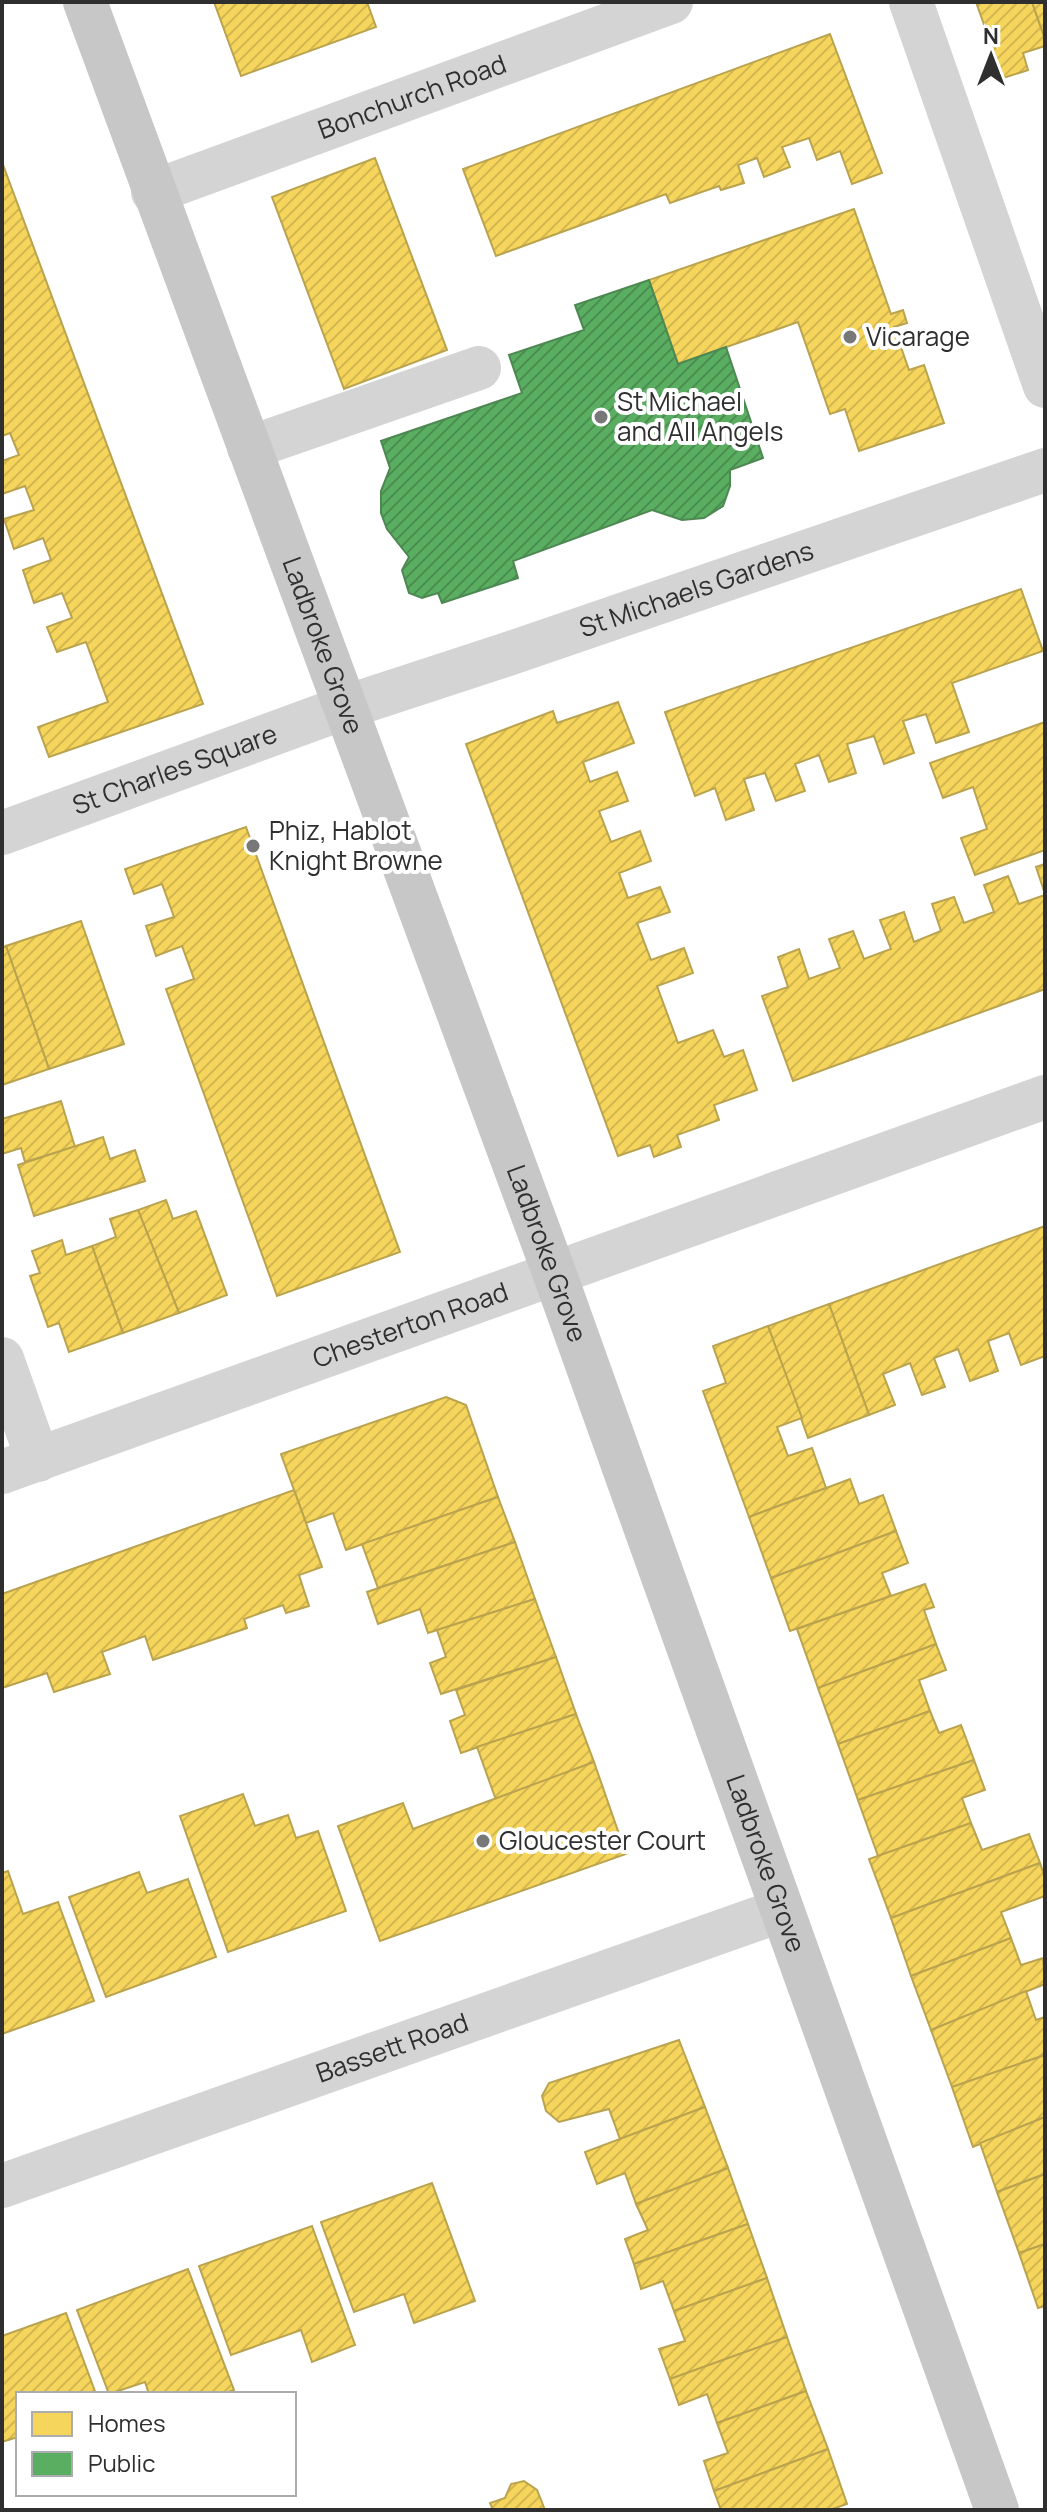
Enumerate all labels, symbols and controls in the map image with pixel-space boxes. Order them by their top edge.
north arrow [951,16,1031,96]
text: N [983,21,999,51]
street label: Bonchurch Road [313,45,511,147]
place label: Vicarage [866,318,970,354]
marker: Vicarage [841,328,859,346]
place label: St Michael and All Angels [617,383,783,449]
marker: St Michael and All Angels [592,408,610,426]
street label: St Michaels Gardens [574,532,818,645]
street label: Ladbroke Grove [274,552,373,739]
street label: St Charles Square [67,715,282,823]
place label: Phiz, Hablot Knight Browne [269,812,443,878]
marker: Phiz, Hablot Knight Browne [244,837,262,855]
street label: Ladbroke Grove [499,1159,597,1347]
street label: Chesterton Road [308,1273,513,1376]
street label: Ladbroke Grove [718,1769,815,1957]
place label: Gloucester Court [499,1822,706,1858]
marker: Gloucester Court [474,1832,492,1850]
street label: Bassett Road [311,2003,473,2090]
legend [16,2392,296,2496]
text: Homes [88,2406,166,2439]
text: Public [88,2446,155,2479]

